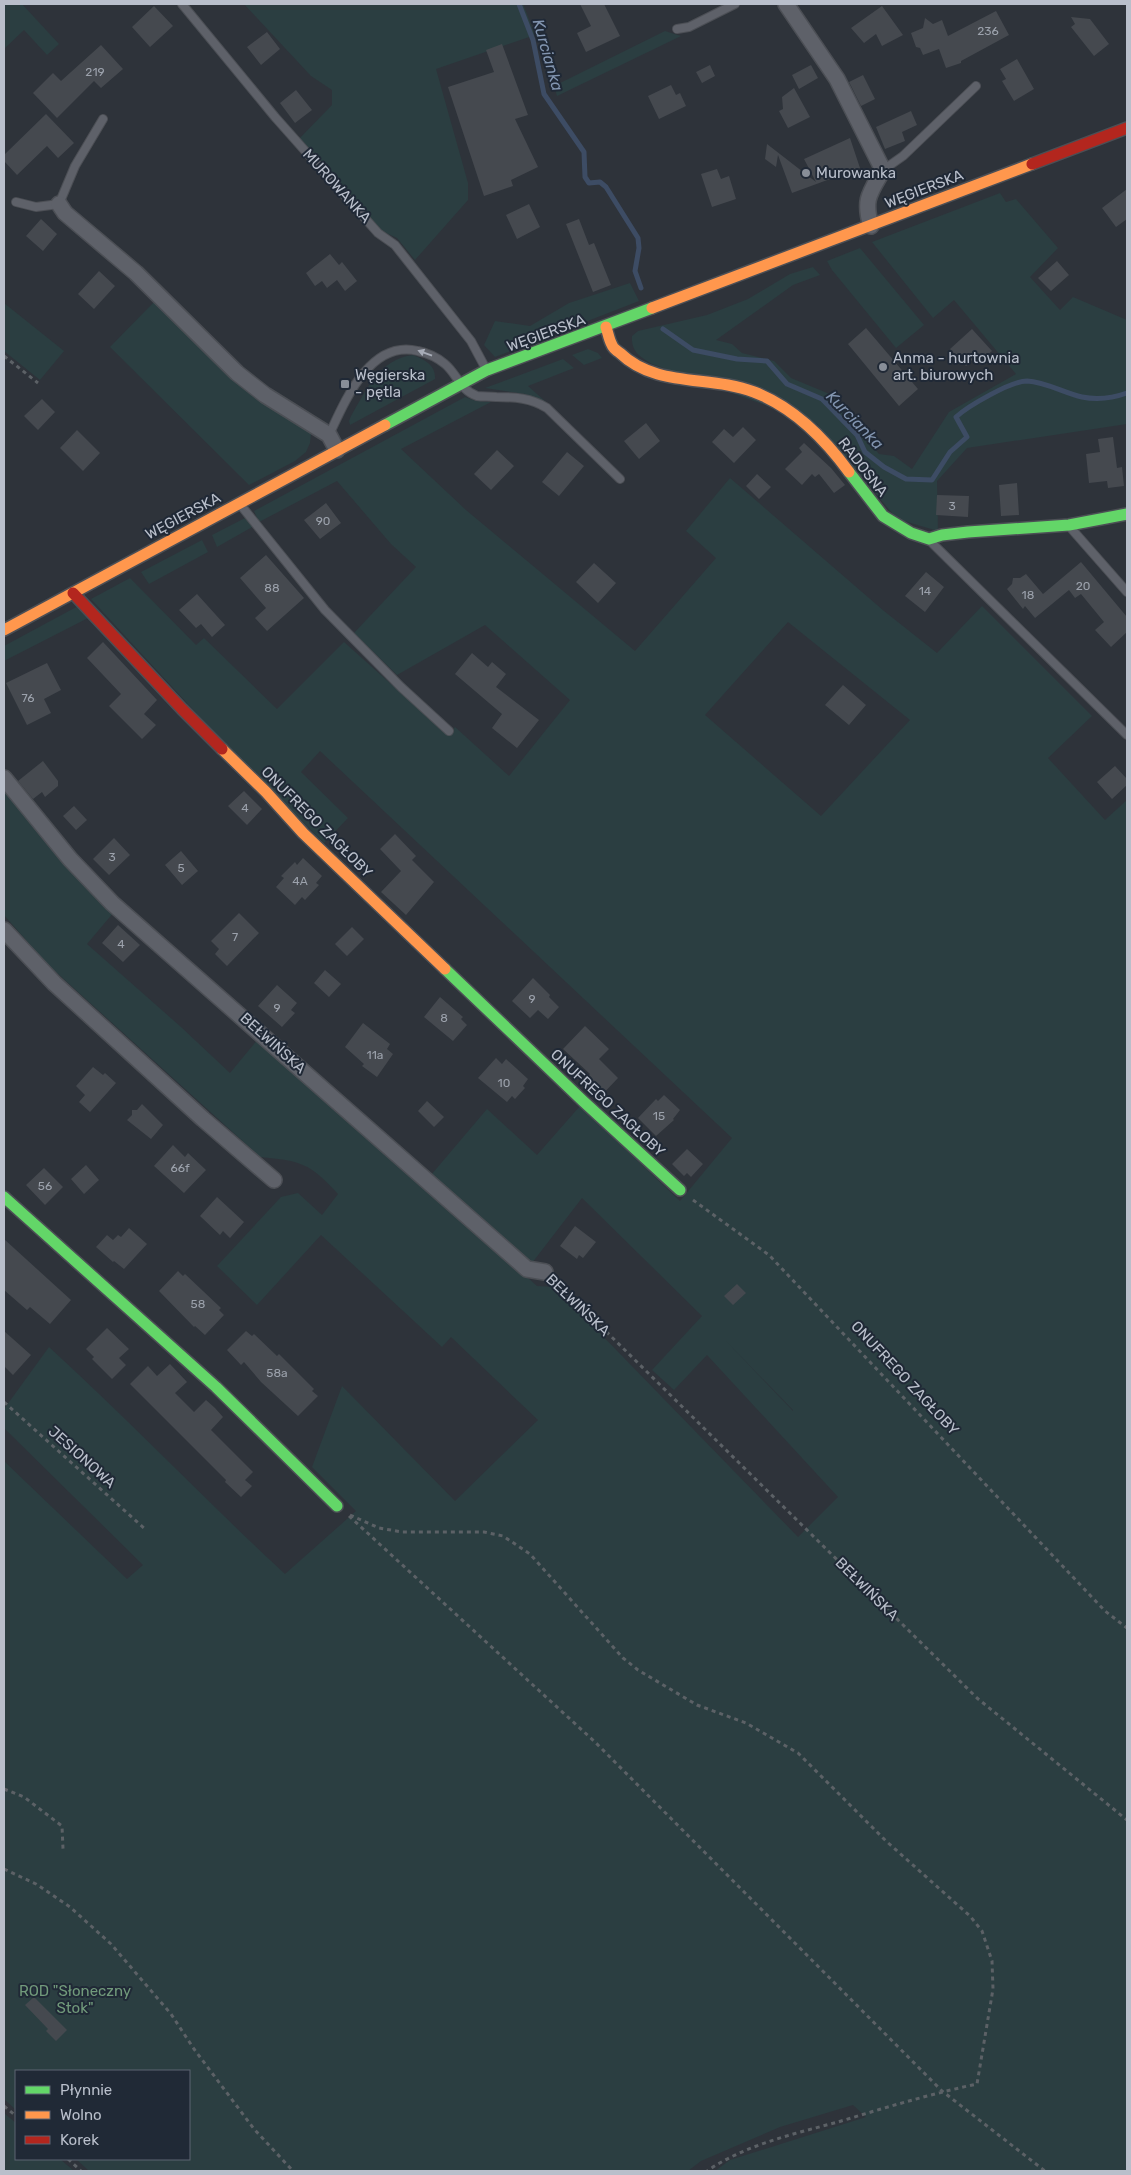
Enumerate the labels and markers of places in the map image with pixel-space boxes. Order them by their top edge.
place label: Murowanka [816,164,896,182]
marker: Murowanka [800,167,812,179]
place label: Anma - hurtownia art. biurowych [893,349,1020,384]
marker: Anma - hurtownia art. biurowych [877,361,889,373]
place label: Węgierska - pętla [355,366,425,401]
marker: Węgierska - pętla [339,378,351,390]

